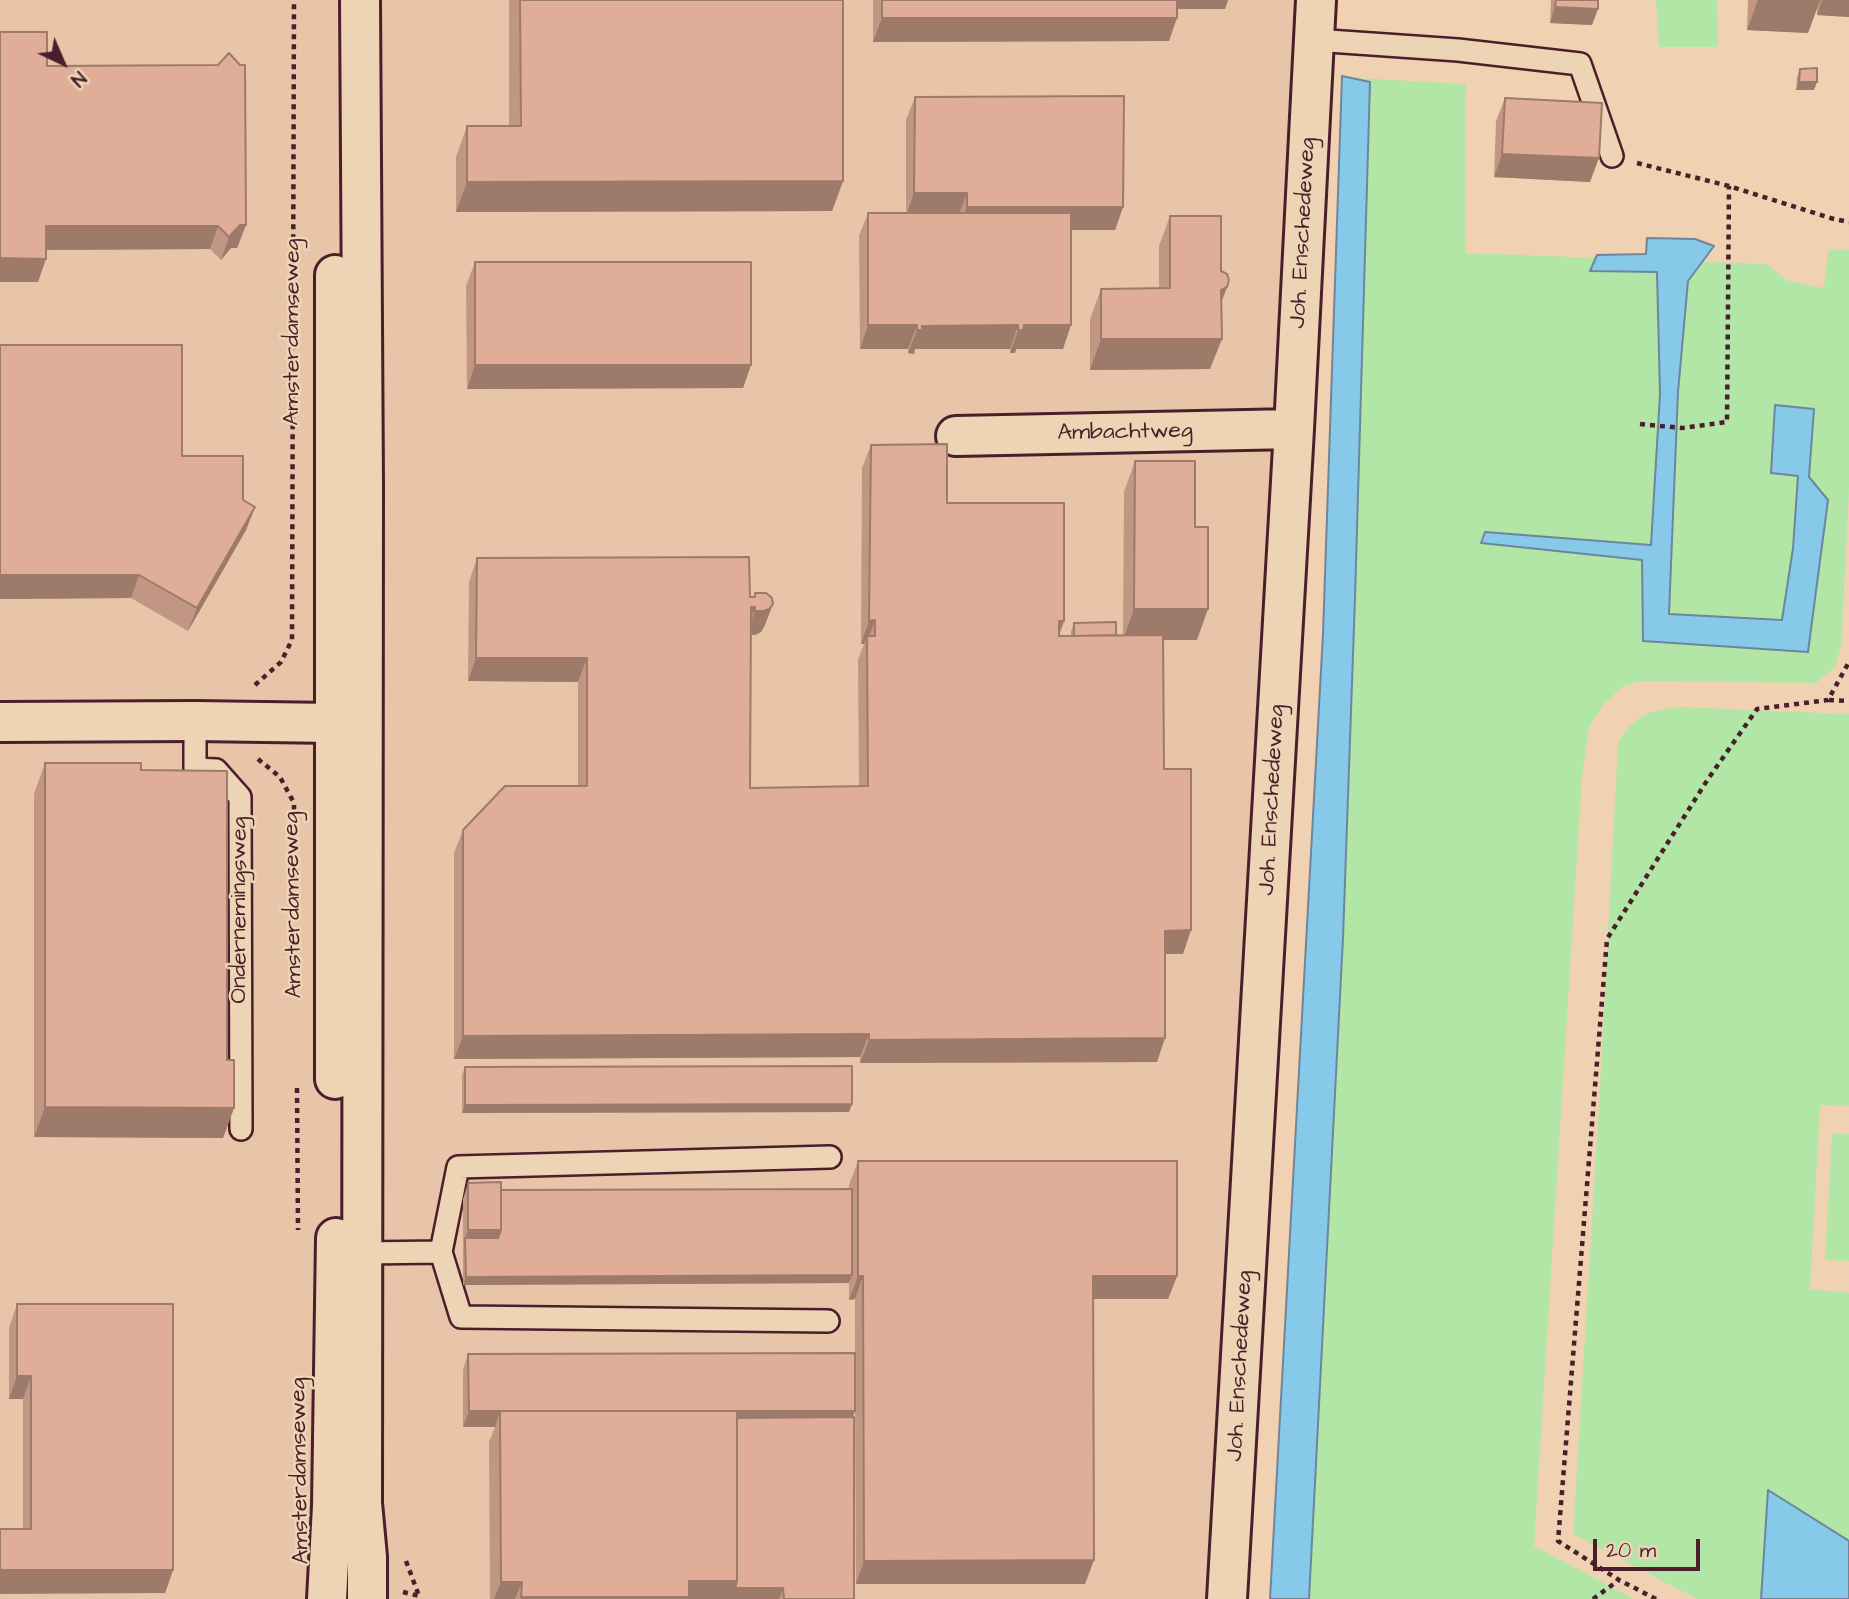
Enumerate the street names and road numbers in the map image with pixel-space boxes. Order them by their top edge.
street label: Joh. Enschedeweg [1285,137,1323,329]
street label: Amsterdamseweg [279,239,307,425]
street label: Ambachtweg [1057,418,1193,448]
street label: Joh. Enschedeweg [1254,704,1292,896]
street label: Amsterdamseweg [279,811,309,999]
street label: Ondernemingsweg [226,817,254,1003]
street label: Joh. Enschedeweg [1222,1270,1260,1462]
street label: Amsterdamseweg [286,1377,316,1565]

